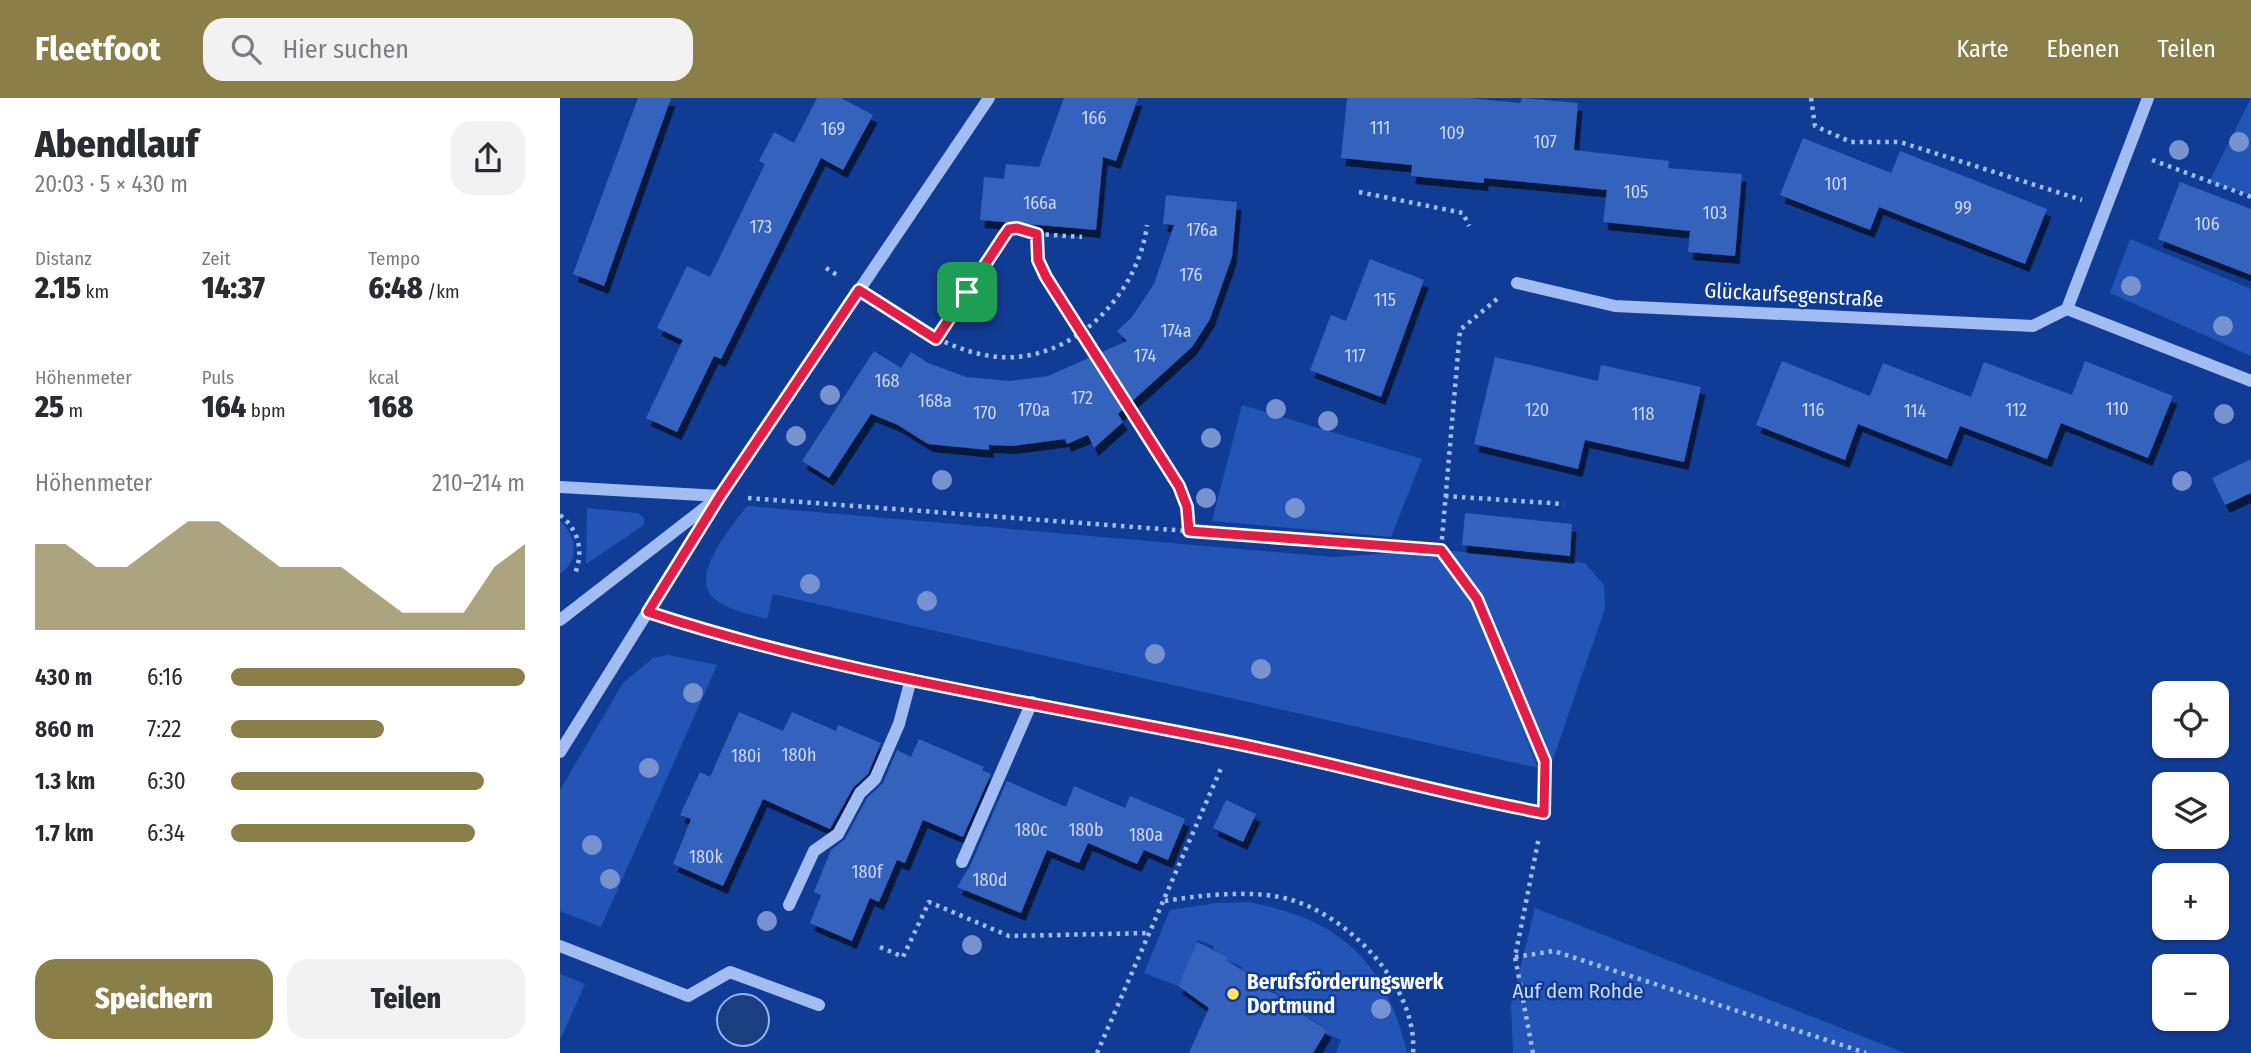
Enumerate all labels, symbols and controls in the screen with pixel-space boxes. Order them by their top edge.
search box [203,18,693,81]
text: Fleetfoot [35,29,161,69]
icon: search [227,30,265,68]
text: Hier suchen [283,34,409,65]
text: Karte [1957,35,2009,63]
text: Ebenen [2047,35,2120,63]
text: Teilen [2158,35,2216,63]
house number: 166 [1082,107,1107,129]
house number: 111 [1370,117,1390,139]
house number: 169 [821,118,845,140]
text: Abendlauf [35,121,198,167]
button: share [451,121,525,195]
house number: 109 [1439,122,1465,144]
house number: 107 [1533,131,1557,153]
text: 20:03 · 5 × 430 m [35,170,188,198]
house number: 101 [1825,173,1847,195]
house number: 105 [1624,181,1648,203]
house number: 166a [1023,192,1057,214]
house number: 99 [1954,197,1972,219]
house number: 103 [1703,202,1727,224]
house number: 106 [2194,213,2220,235]
house number: 173 [750,216,772,238]
house number: 176a [1186,219,1218,241]
text: Distanz [35,247,92,270]
text: Zeit [202,247,231,270]
text: Tempo [368,247,420,270]
pin [937,262,997,322]
house number: 176 [1180,264,1202,286]
text: 2.15 [35,270,81,306]
text: 14:37 [202,270,265,306]
text: 6:48 [368,270,423,306]
icon: arrive [948,273,986,311]
street label: Glückaufsegenstraße [1704,277,1884,313]
text: km [81,280,109,303]
text: /km [423,280,460,303]
house number: 115 [1374,289,1396,311]
house number: 174a [1160,320,1192,342]
house number: 174 [1134,345,1156,367]
house number: 117 [1344,345,1366,367]
text: Höhenmeter [35,366,132,389]
text: Puls [202,366,234,389]
text: kcal [368,366,399,389]
house number: 168 [875,370,899,392]
house number: 172 [1071,387,1093,409]
text: 25 [35,389,64,425]
text: 164 [202,389,246,425]
text: 168 [368,389,413,425]
house number: 168a [918,390,952,412]
house number: 110 [2105,398,2129,420]
text: m [64,399,83,422]
text: bpm [246,399,286,422]
house number: 170a [1018,399,1050,421]
house number: 120 [1525,399,1549,421]
house number: 116 [1802,399,1824,421]
house number: 112 [2005,399,2027,421]
house number: 114 [1904,400,1927,422]
house number: 170 [973,402,997,424]
house number: 118 [1632,403,1654,425]
text: Höhenmeter [35,469,152,497]
text: 210–214 m [432,469,525,497]
text: 430 m [35,663,92,691]
text: 6:16 [147,663,183,691]
map controls [2152,681,2229,1031]
button: locate [2152,681,2229,758]
text: 860 m [35,715,94,743]
text: 7:22 [147,715,181,743]
house number: 180h [782,744,816,766]
house number: 180i [731,745,761,767]
text: 1.3 km [35,767,95,795]
text: 6:30 [147,767,186,795]
button: layers [2152,772,2229,849]
text: 1.7 km [35,819,94,847]
text: 6:34 [147,819,185,847]
house number: 180c [1014,819,1048,841]
house number: 180b [1069,819,1103,841]
house number: 180a [1129,824,1163,846]
house number: 180k [689,846,723,868]
house number: 180f [852,861,884,883]
button: + [2152,863,2229,940]
house number: 180d [972,869,1008,891]
button: − [2152,954,2229,1031]
button: Speichern [35,959,273,1039]
button: Teilen [287,959,525,1039]
place label: Berufsförderungswerk Dortmund [1247,969,1444,1019]
park label: Auf dem Rohde [1513,978,1643,1004]
marker: Berufsförderungswerk Dortmund [1225,986,1241,1002]

